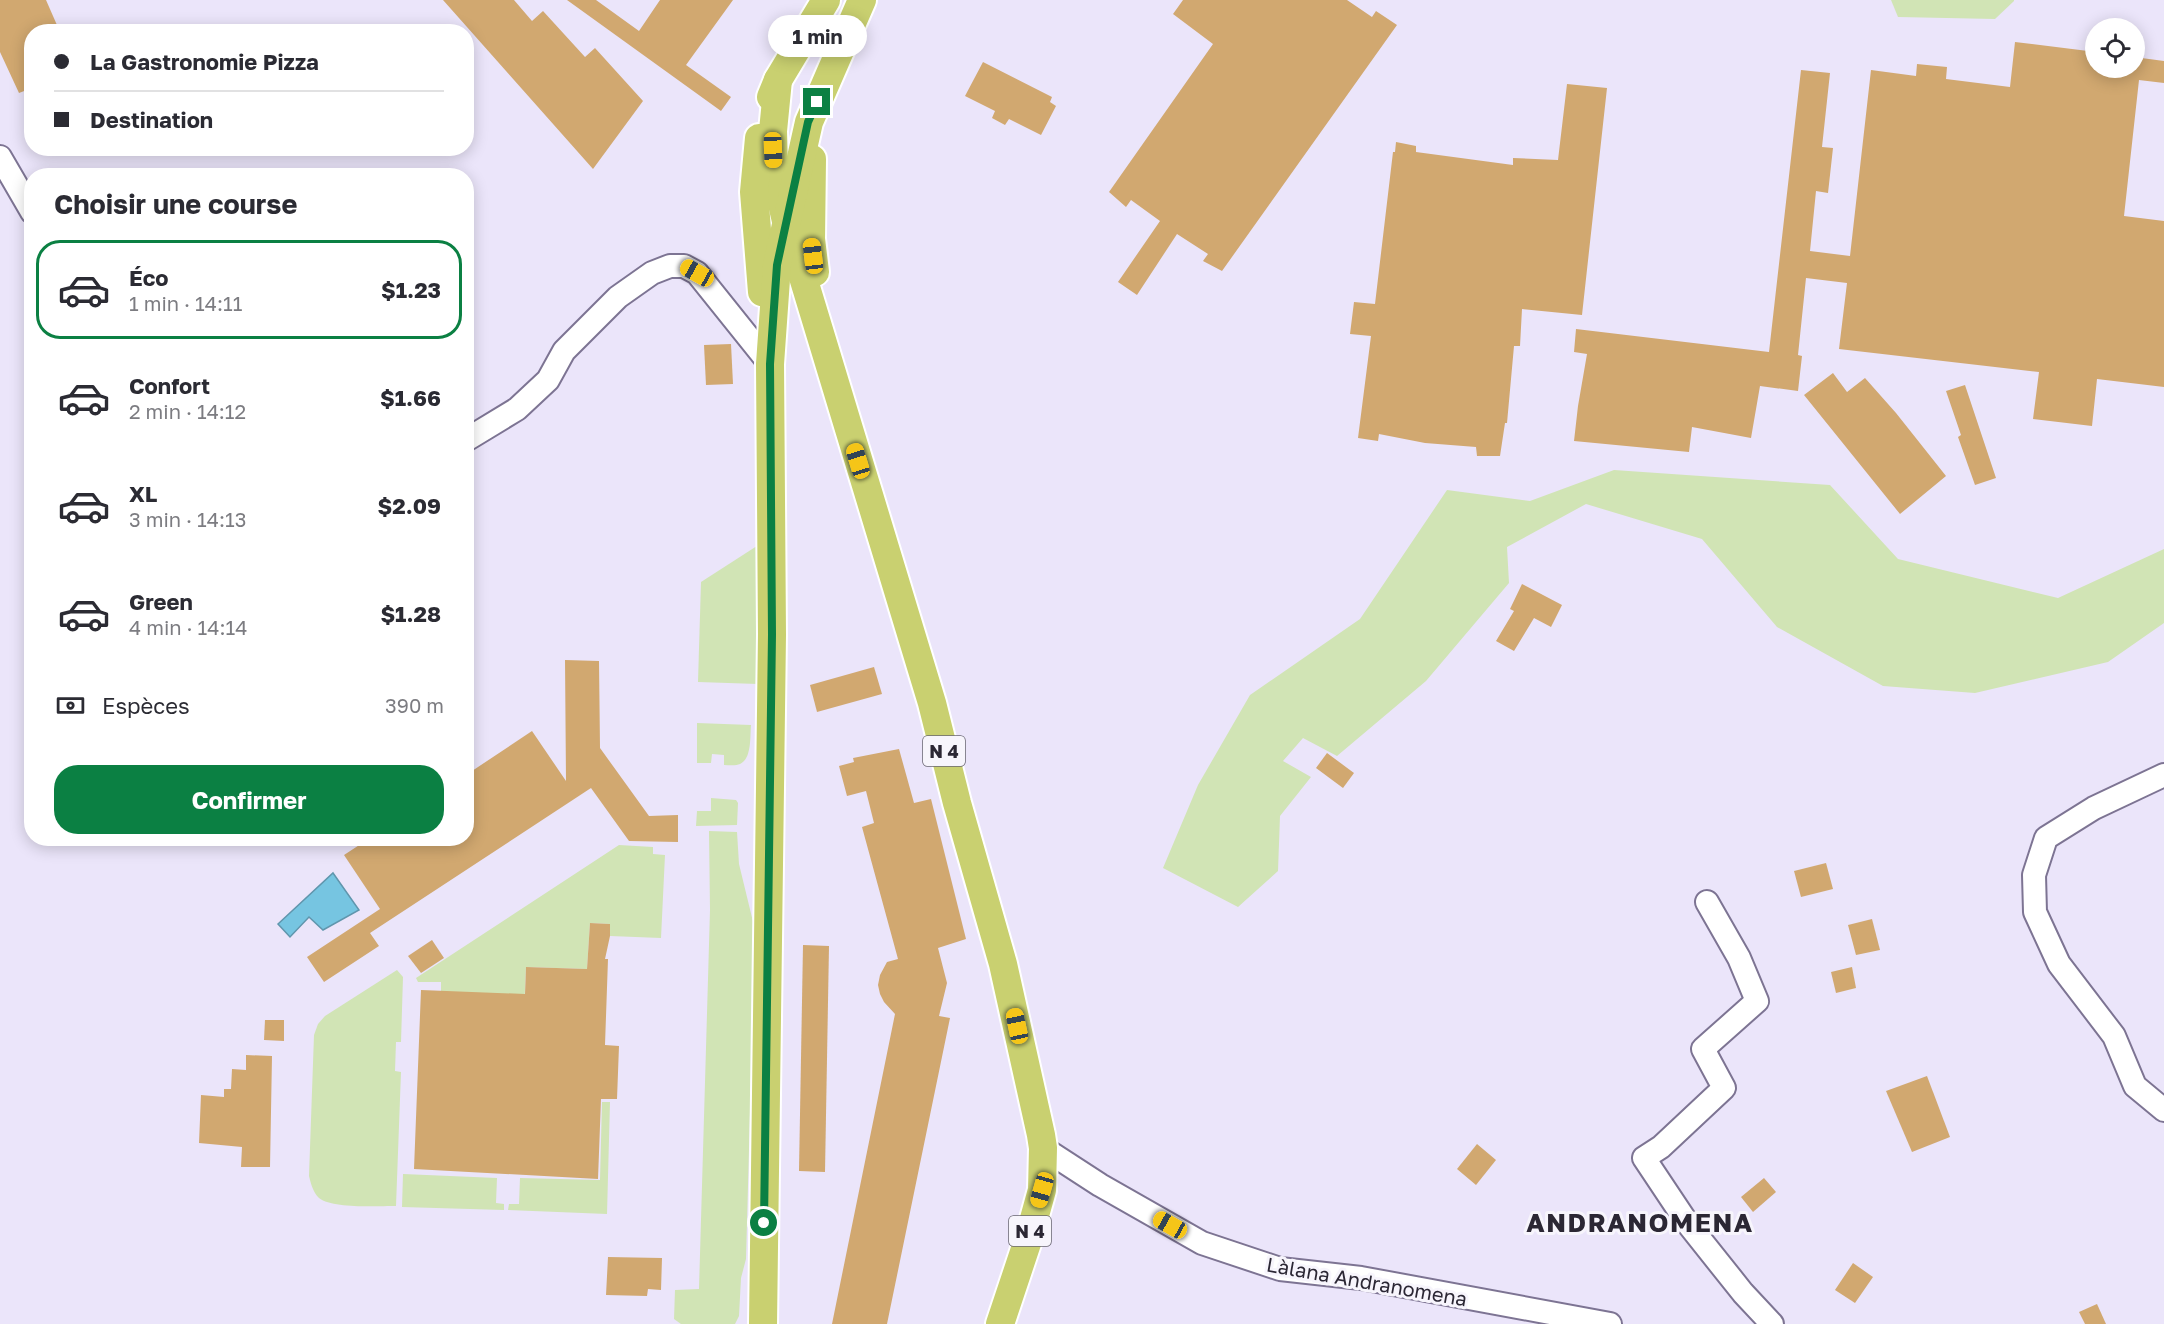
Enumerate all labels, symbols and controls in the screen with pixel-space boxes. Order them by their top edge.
callout: 1 min [768,15,866,57]
map controls [2085,18,2145,78]
button: locate [2085,18,2145,78]
text: 1 min [792,24,843,48]
text: La Gastronomie Pizza [90,48,319,75]
route end [803,88,830,115]
text: Destination [90,106,213,133]
car [763,132,783,168]
text: Choisir une course [54,188,297,220]
car [802,237,824,275]
car [677,256,717,290]
icon: car [57,263,111,317]
text: Éco [129,264,168,291]
text: $1.23 [381,276,441,303]
text: 1 min · 14:11 [129,291,242,315]
icon: car [57,371,111,425]
text: Confort [129,372,210,399]
text: $1.66 [380,384,441,411]
text: 2 min · 14:12 [129,399,246,423]
car [844,441,872,481]
icon: car [57,479,111,533]
text: XL [129,480,157,507]
text: $2.09 [378,492,441,519]
text: 3 min · 14:13 [129,507,246,531]
icon: car [57,587,111,641]
text: Green [129,588,193,615]
text: $1.28 [380,600,441,627]
text: 4 min · 14:14 [129,615,247,639]
icon: cash [54,689,87,722]
text: Espèces [102,692,190,719]
text: 390 m [385,693,444,717]
road number: N 4 [923,736,965,766]
button: Confirmer [54,765,444,834]
car [1004,1007,1030,1045]
car [1028,1170,1056,1210]
district label: ANDRANOMENA [1526,1207,1754,1238]
car [1150,1208,1190,1242]
route start [750,1209,777,1236]
road number: N 4 [1009,1216,1051,1246]
street label: Làlana Andranomena [1265,1252,1469,1310]

